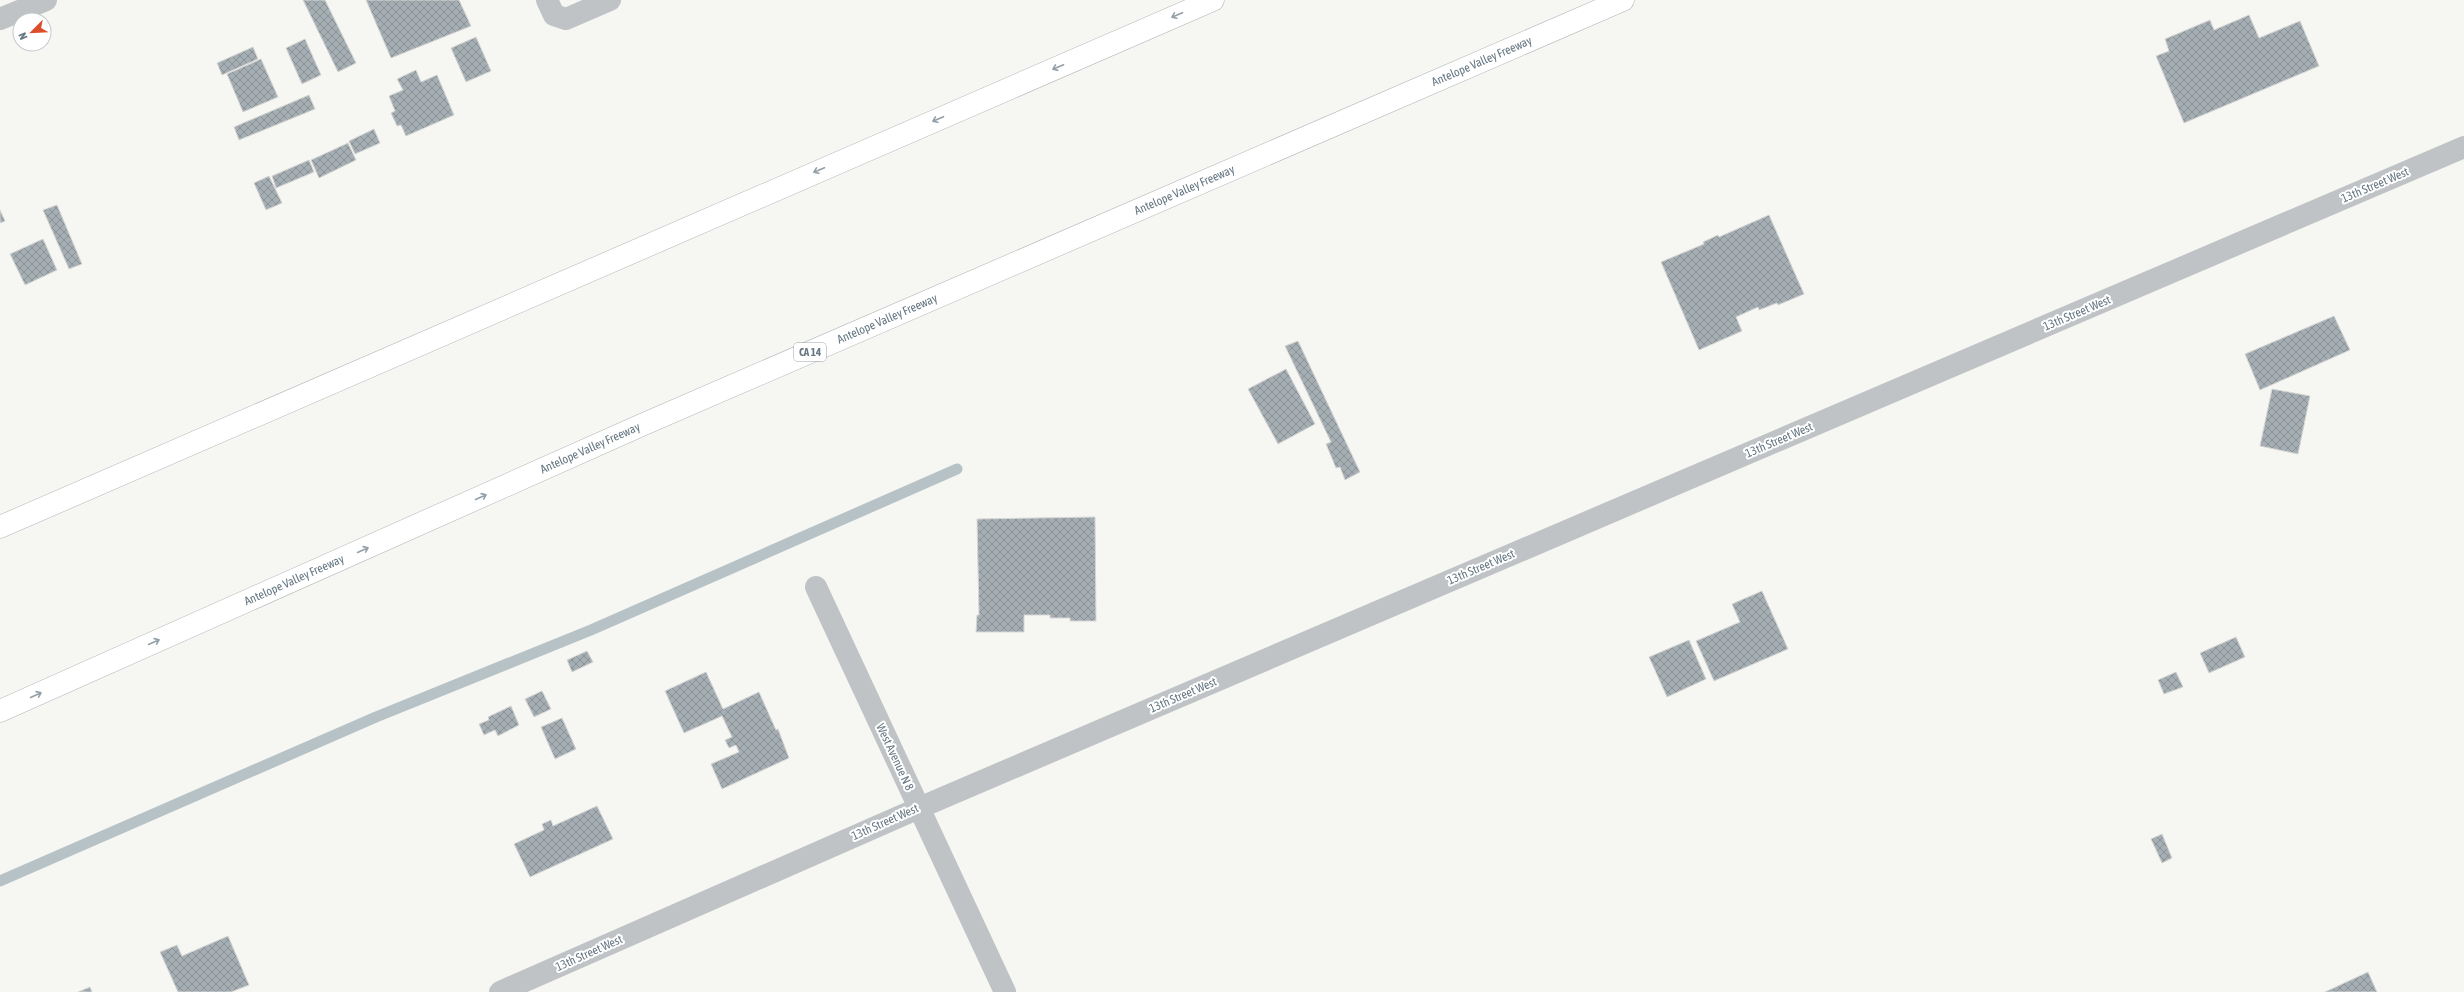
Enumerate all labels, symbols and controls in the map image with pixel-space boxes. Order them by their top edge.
north arrow [12,12,52,52]
one-way arrow [1171,12,1183,20]
text: N [16,31,30,41]
street label: Antelope Valley Freeway [1430,33,1534,89]
one-way arrow [1052,64,1064,71]
one-way arrow [933,116,945,123]
street label: Antelope Valley Freeway [1132,162,1237,218]
street label: 13th Street West [2339,164,2411,205]
one-way arrow [813,167,825,175]
street label: Antelope Valley Freeway [835,291,939,347]
street label: 13th Street West [2041,292,2113,333]
road number: CA 14 [794,343,826,361]
street label: 13th Street West [1743,419,1815,460]
street label: Antelope Valley Freeway [538,420,642,476]
one-way arrow [475,493,487,500]
one-way arrow [356,545,368,553]
street label: 13th Street West [1445,546,1517,587]
street label: Antelope Valley Freeway [242,552,346,608]
one-way arrow [148,638,160,645]
street label: 13th Street West [1147,674,1219,715]
one-way arrow [29,691,41,698]
street label: West Avenue N 8 [873,721,917,793]
street label: 13th Street West [849,801,921,843]
street label: 13th Street West [553,932,625,974]

